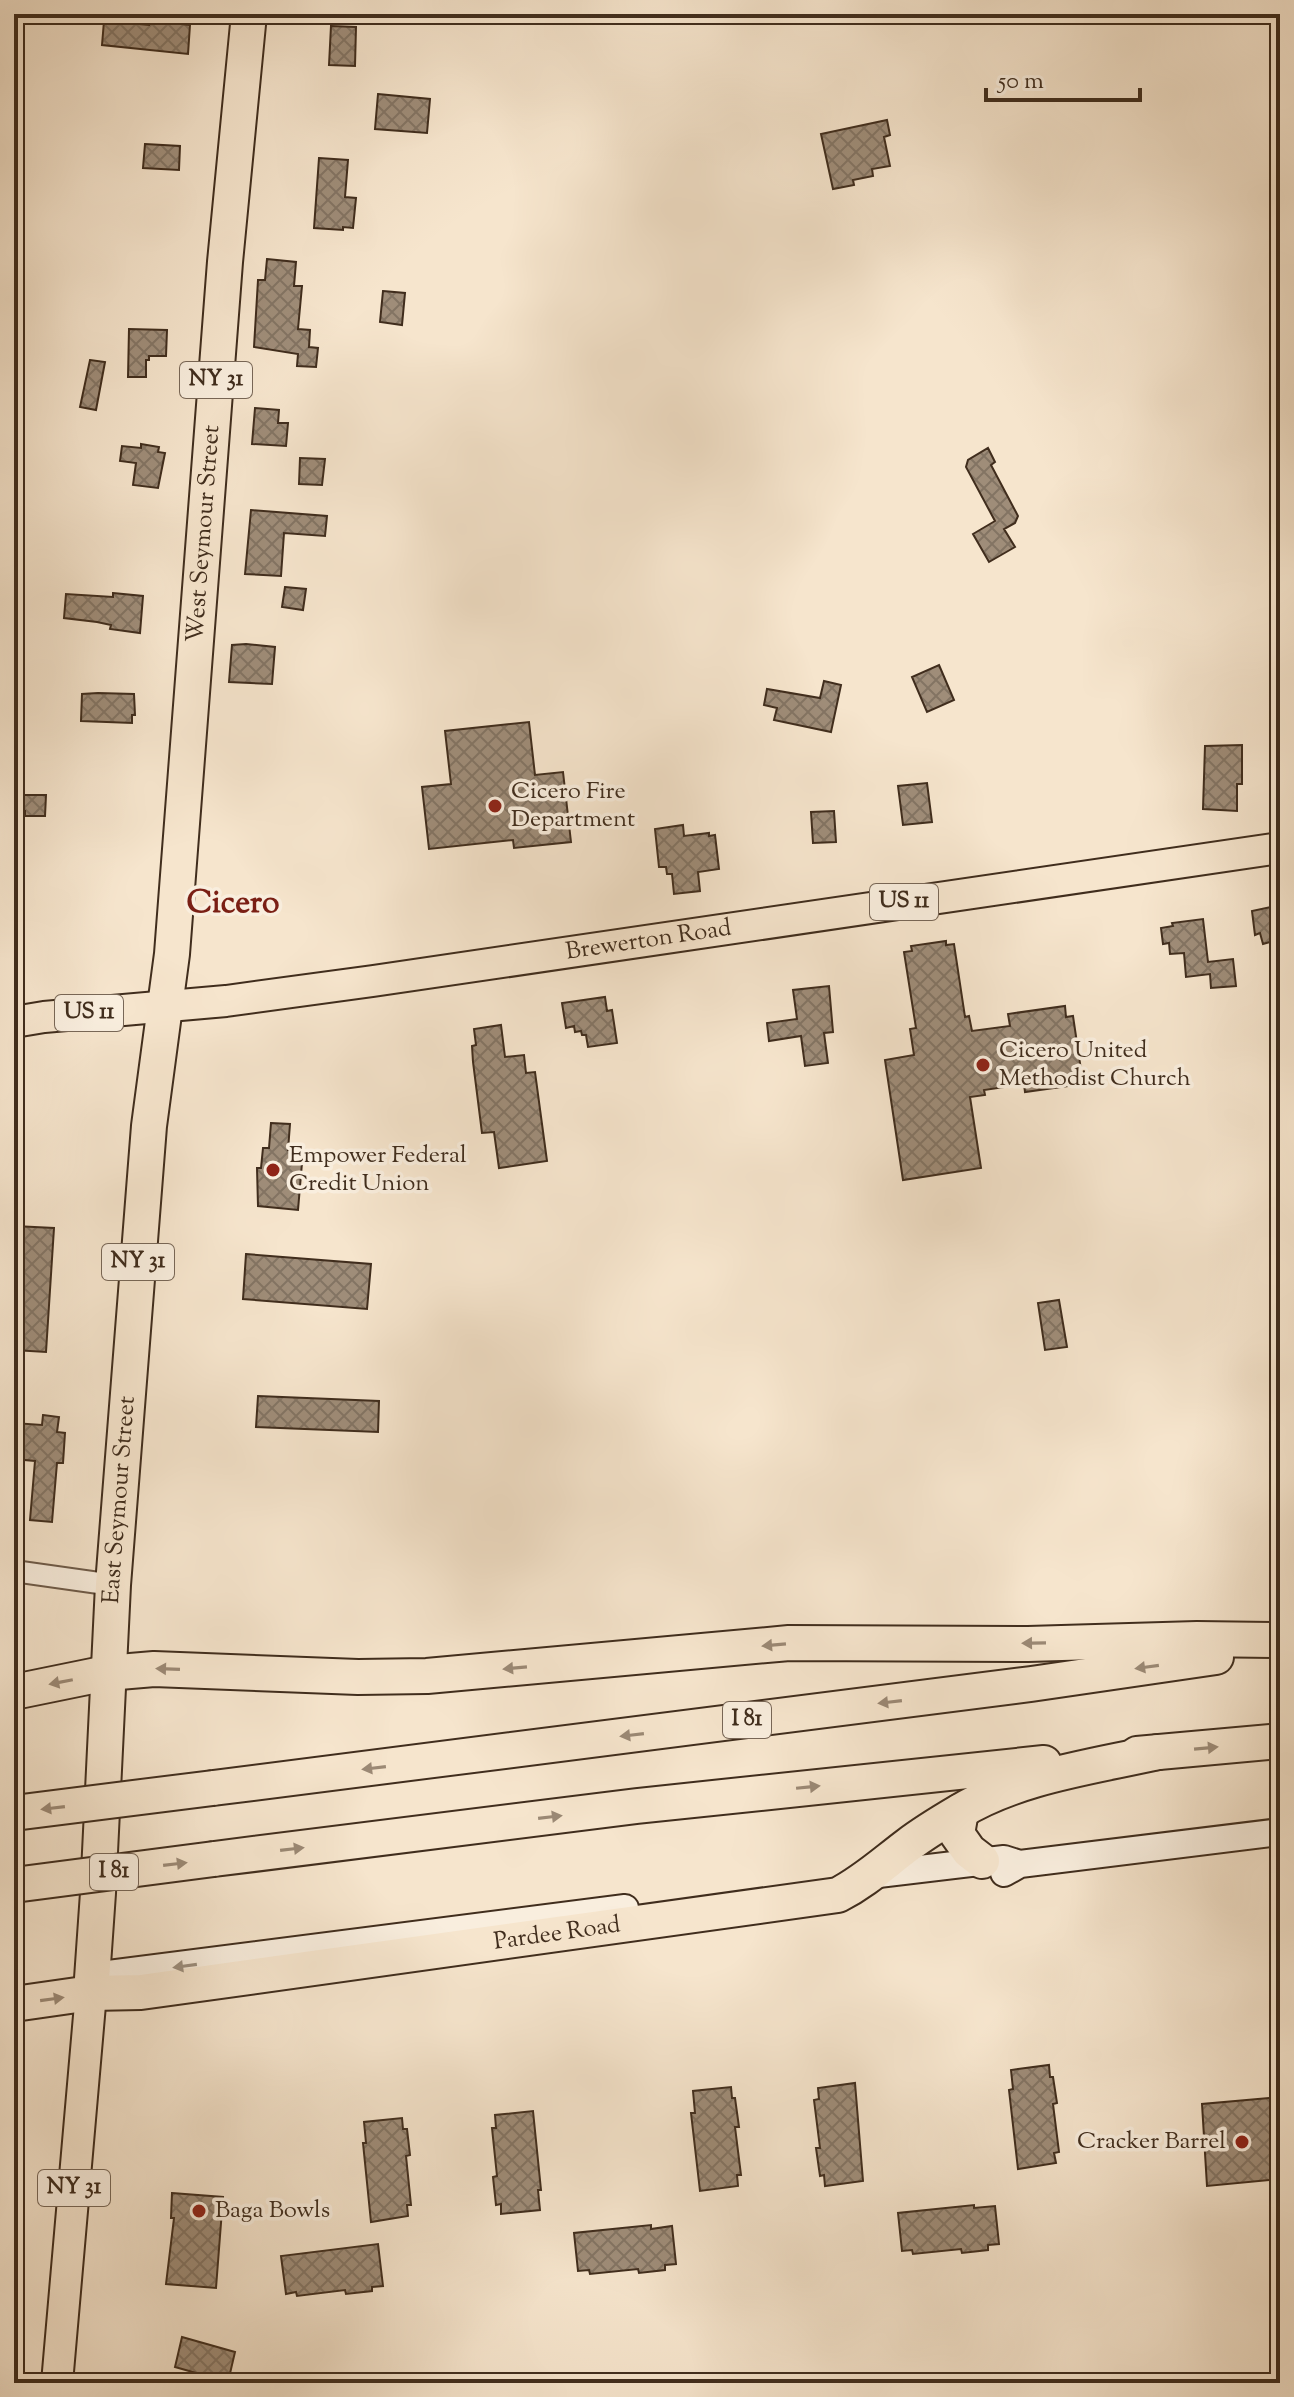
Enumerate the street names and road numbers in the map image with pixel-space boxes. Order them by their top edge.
road number: NY 31 [180,362,252,398]
street label: West Seymour Street [179,424,229,644]
road number: US 11 [870,884,938,920]
street label: Brewerton Road [563,912,734,970]
road number: US 11 [55,995,123,1031]
road number: NY 31 [102,1244,174,1280]
street label: East Seymour Street [95,1395,145,1605]
road number: I 81 [723,1702,771,1738]
road number: I 81 [90,1854,138,1890]
street label: Pardee Road [492,1908,623,1960]
road number: NY 31 [38,2170,110,2206]

